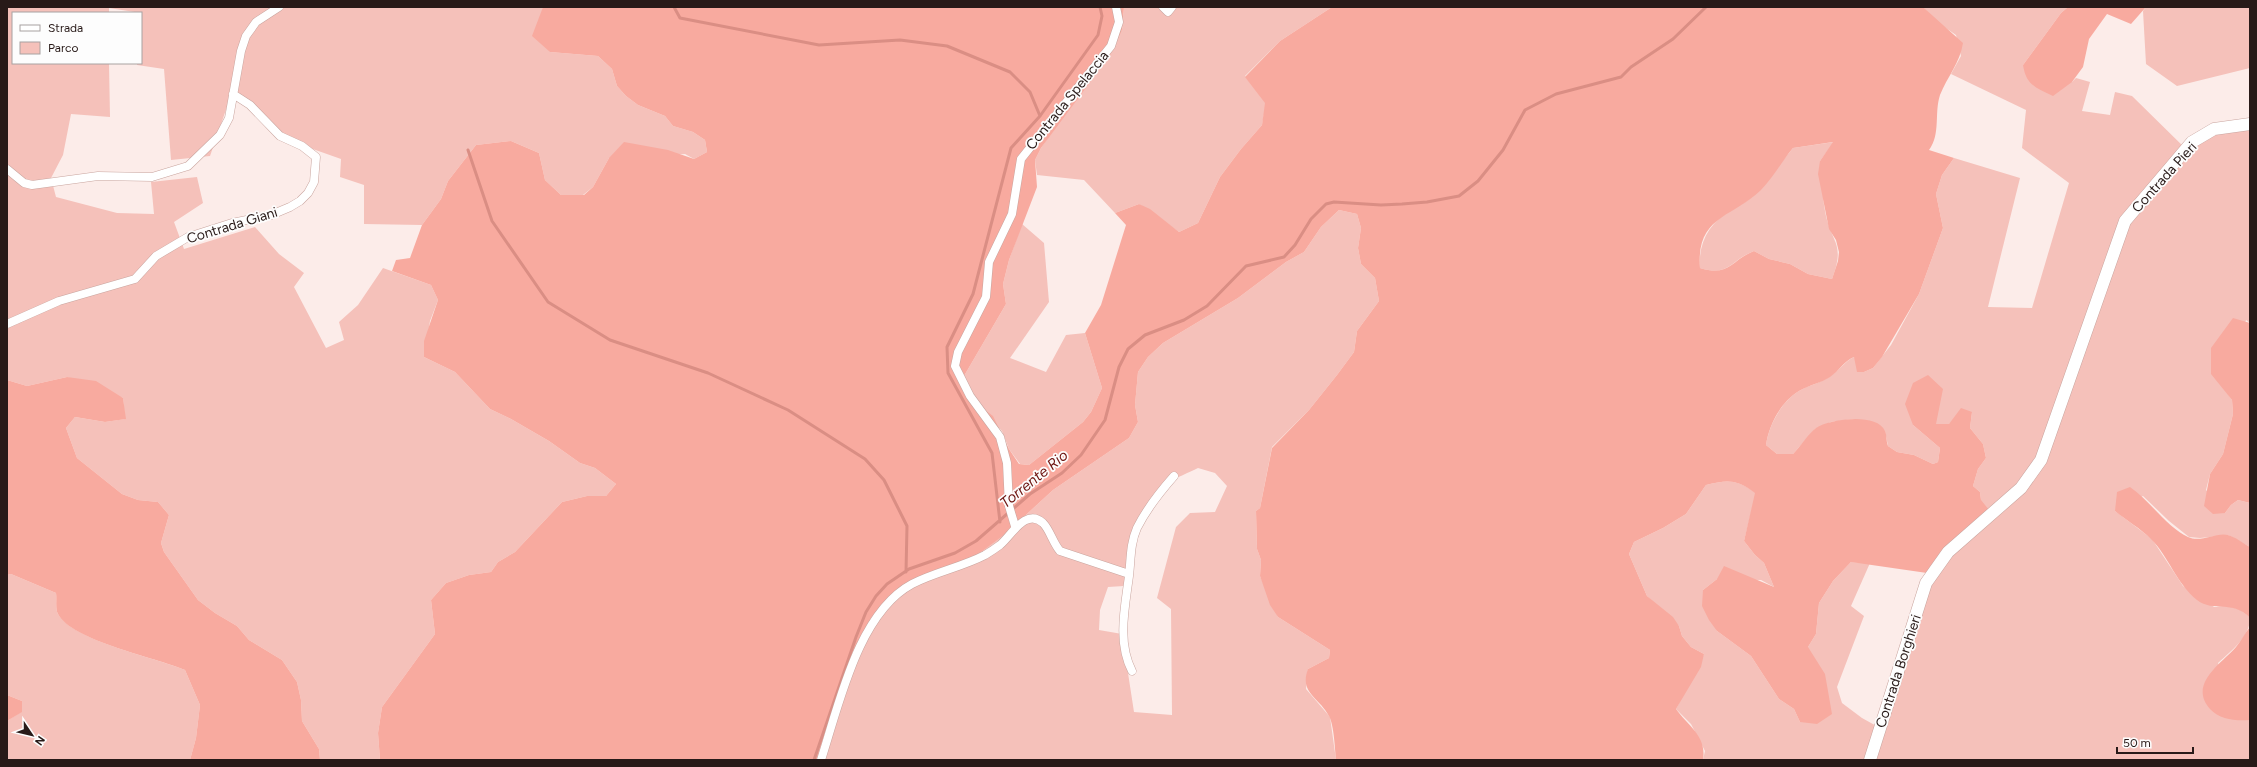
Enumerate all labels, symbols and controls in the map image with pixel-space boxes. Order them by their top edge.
legend [12,12,142,64]
text: Strada [48,21,83,35]
text: Parco [48,41,78,55]
street label: Contrada Spelaccia [1022,47,1112,153]
street label: Contrada Pieri [2128,139,2200,216]
street label: Contrada Giani [185,204,280,247]
water label: Torrente Rio [996,446,1072,512]
street label: Contrada Borghieri [1872,612,1925,730]
north arrow [12,715,52,755]
scale bar [2117,729,2193,755]
text: N [32,733,48,748]
text: 50 m [2123,736,2151,750]

